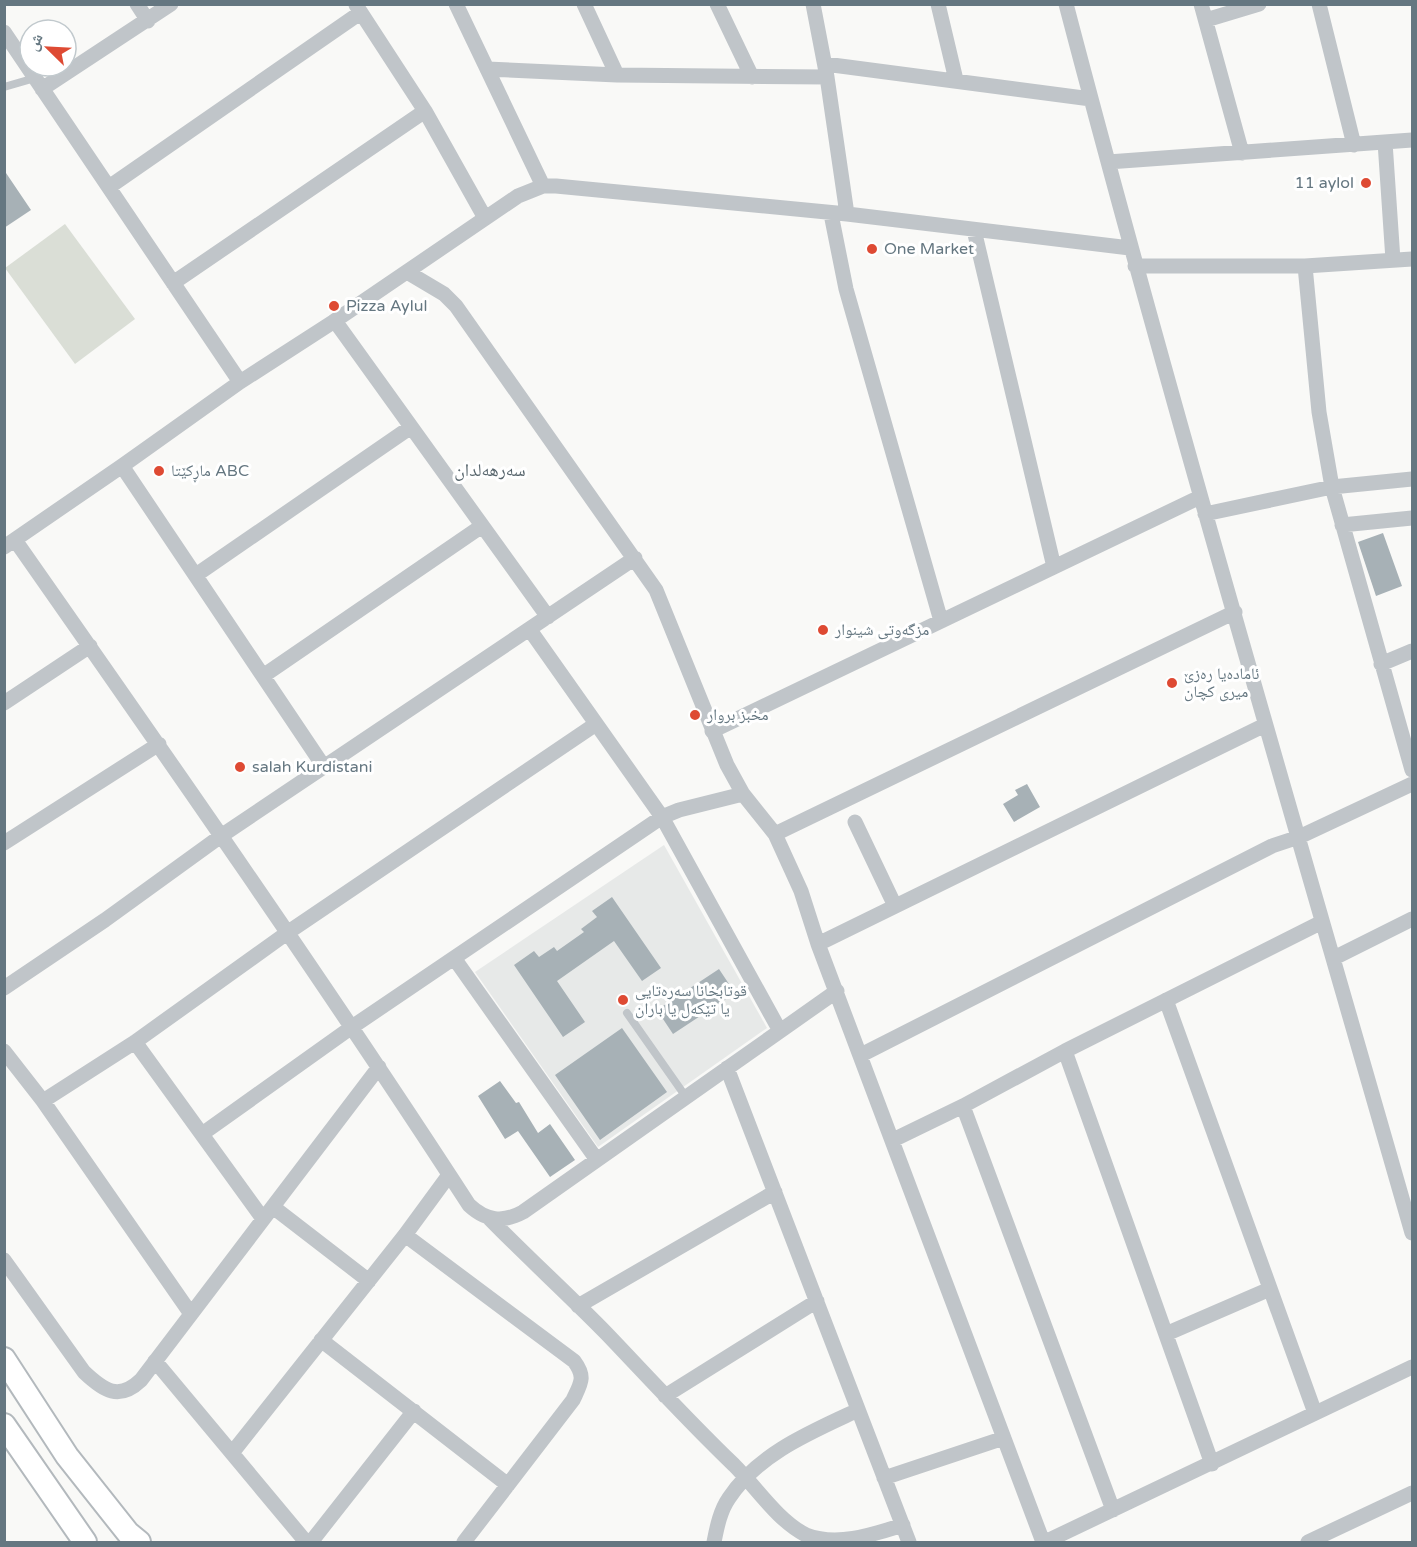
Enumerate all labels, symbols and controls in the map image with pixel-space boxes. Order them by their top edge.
north arrow [18,18,78,78]
text: ش [23,30,48,54]
place label: 11 aylol [1295,173,1354,193]
marker: 11 aylol [1359,176,1373,190]
place label: One Market [884,239,974,259]
marker: One Market [865,242,879,256]
place label: Pizza Aylul [346,296,427,316]
marker: Pizza Aylul [327,299,341,313]
district label: سەرهەلدان [454,459,526,481]
place label: ماڕکێتا ABC [171,461,249,483]
marker: ماڕکێتا ABC [152,464,166,478]
place label: مزگەوتی شينوار [834,620,929,640]
marker: مزگەوتی شينوار [816,623,830,637]
place label: ئامادەيا رەزێ ميرى كچان [1184,664,1259,702]
marker: ئامادەيا رەزێ ميرى كچان [1165,676,1179,690]
place label: مخبز بروار [706,705,769,725]
marker: مخبز بروار [688,708,702,722]
place label: salah Kurdistani [252,757,372,777]
marker: salah Kurdistani [233,760,247,774]
place label: قوتابخانا سەرەتایی یا تێکەل یا باران [635,981,747,1019]
marker: قوتابخانا سەرەتایی یا تێکەل یا باران [616,993,630,1007]

